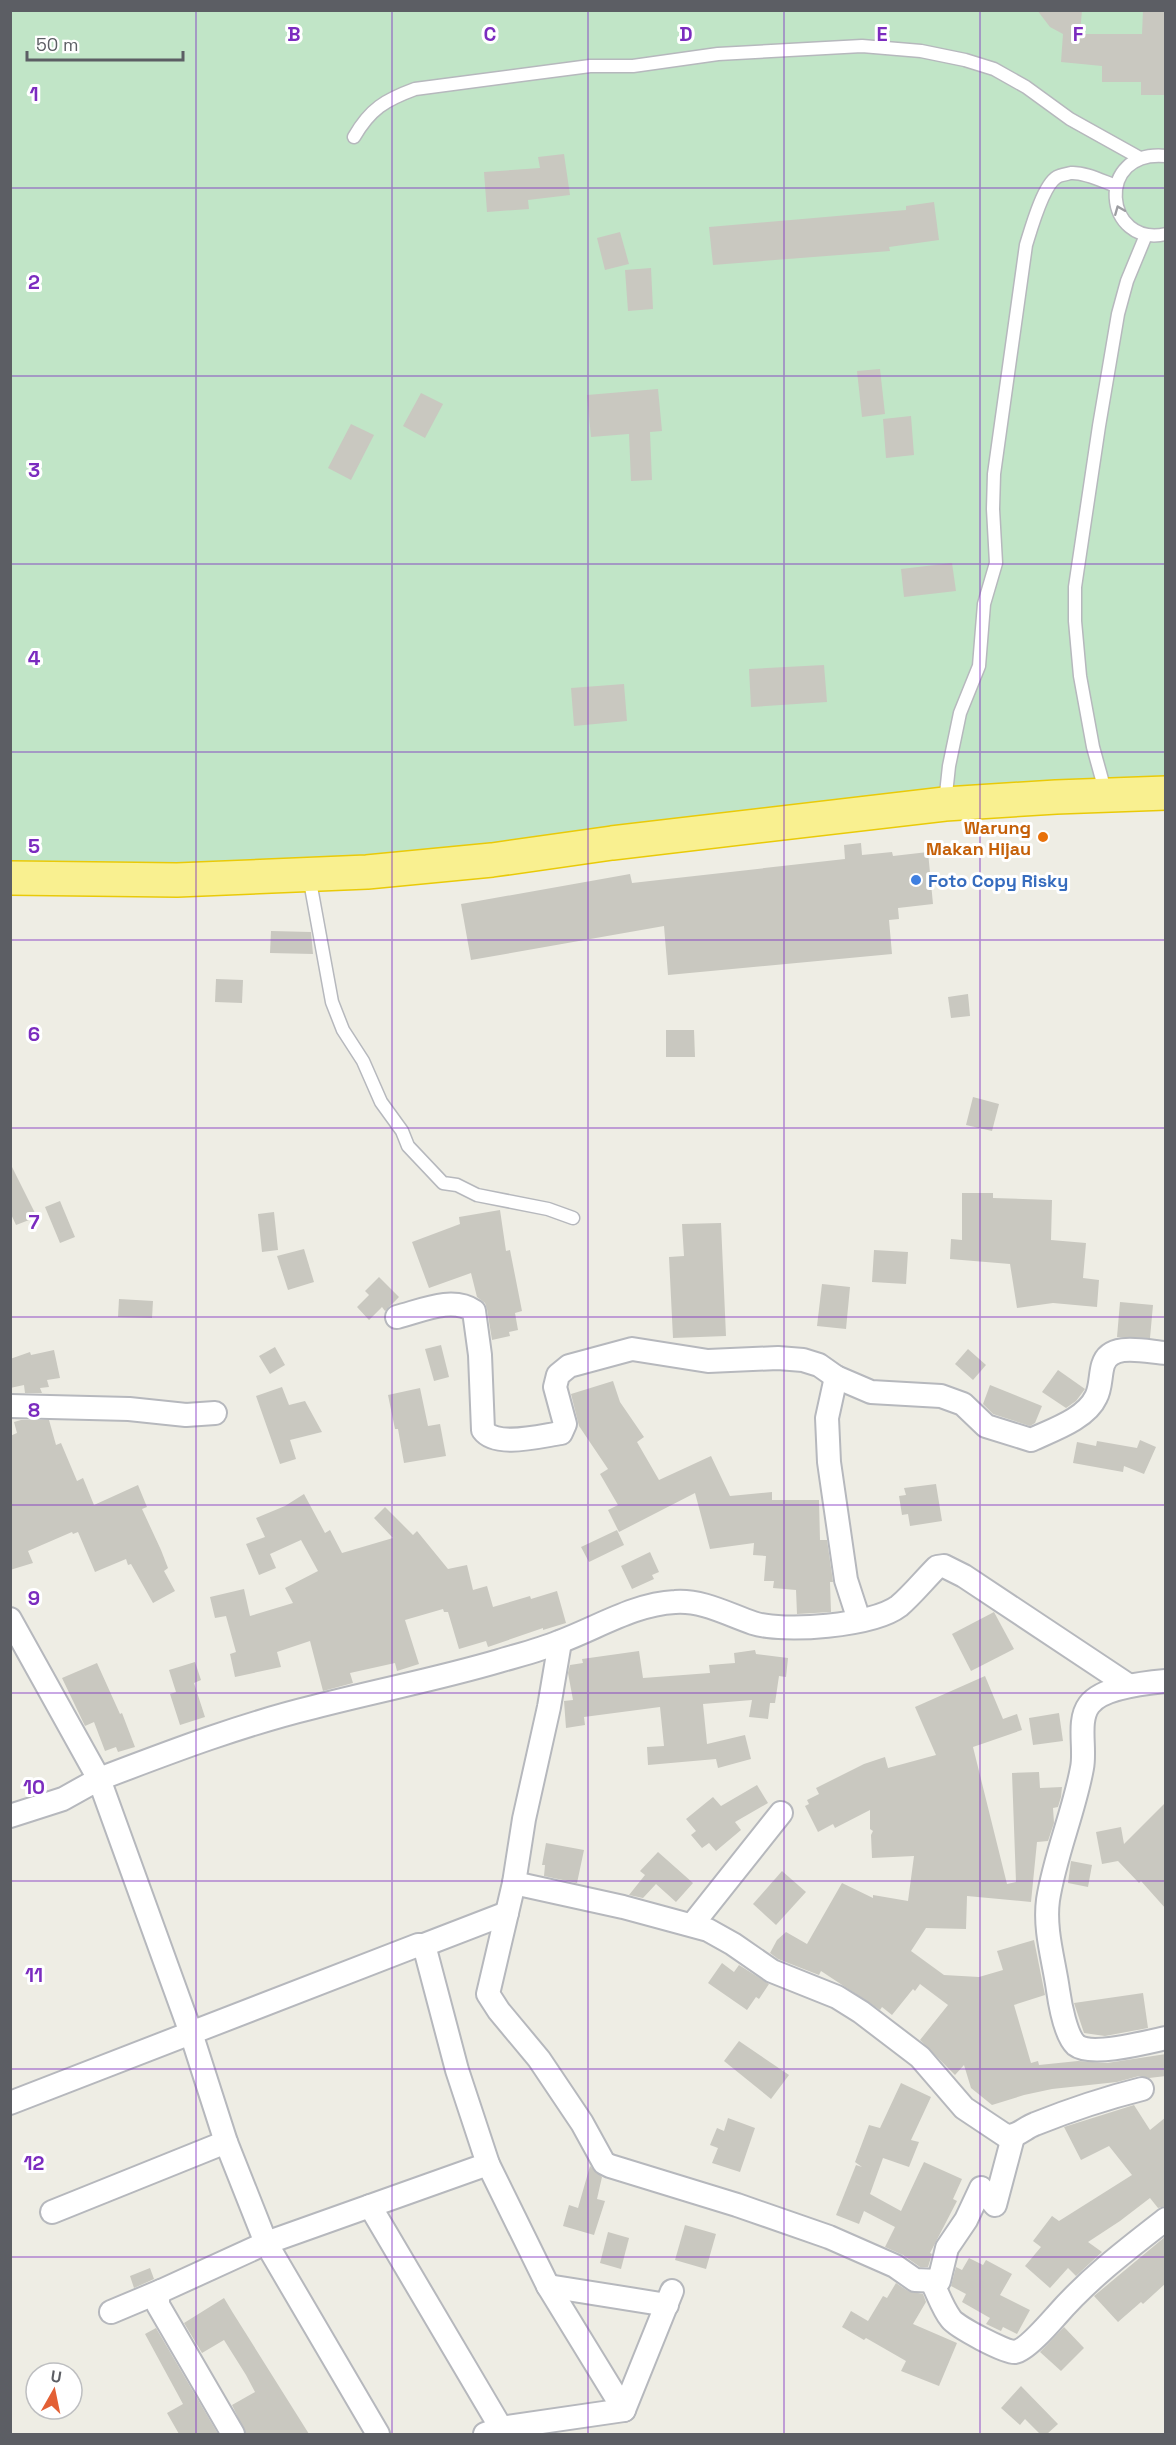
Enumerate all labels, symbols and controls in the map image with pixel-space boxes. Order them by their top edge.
text: B [287,21,301,47]
text: C [484,21,497,47]
text: D [679,21,693,47]
text: E [876,21,888,47]
text: F [1073,21,1084,47]
scale bar [27,24,183,62]
text: 50 m [36,33,78,56]
text: 1 [29,81,39,107]
one-way arrow [1114,205,1126,216]
text: 2 [28,269,40,295]
text: 3 [28,457,40,483]
text: 4 [28,645,41,671]
place label: Warung Makan Hijau [926,816,1031,860]
marker: Warung Makan Hijau [1036,830,1050,844]
text: 5 [28,833,40,859]
place label: Foto Copy Risky [928,869,1068,892]
marker: Foto Copy Risky [909,873,923,887]
text: 6 [28,1021,40,1047]
text: 7 [28,1209,40,1235]
text: 8 [28,1397,40,1423]
text: 9 [28,1585,40,1611]
text: 10 [23,1774,45,1800]
text: 11 [25,1962,43,1988]
text: 12 [24,2150,45,2176]
north arrow [24,2361,84,2421]
text: U [49,2365,63,2388]

